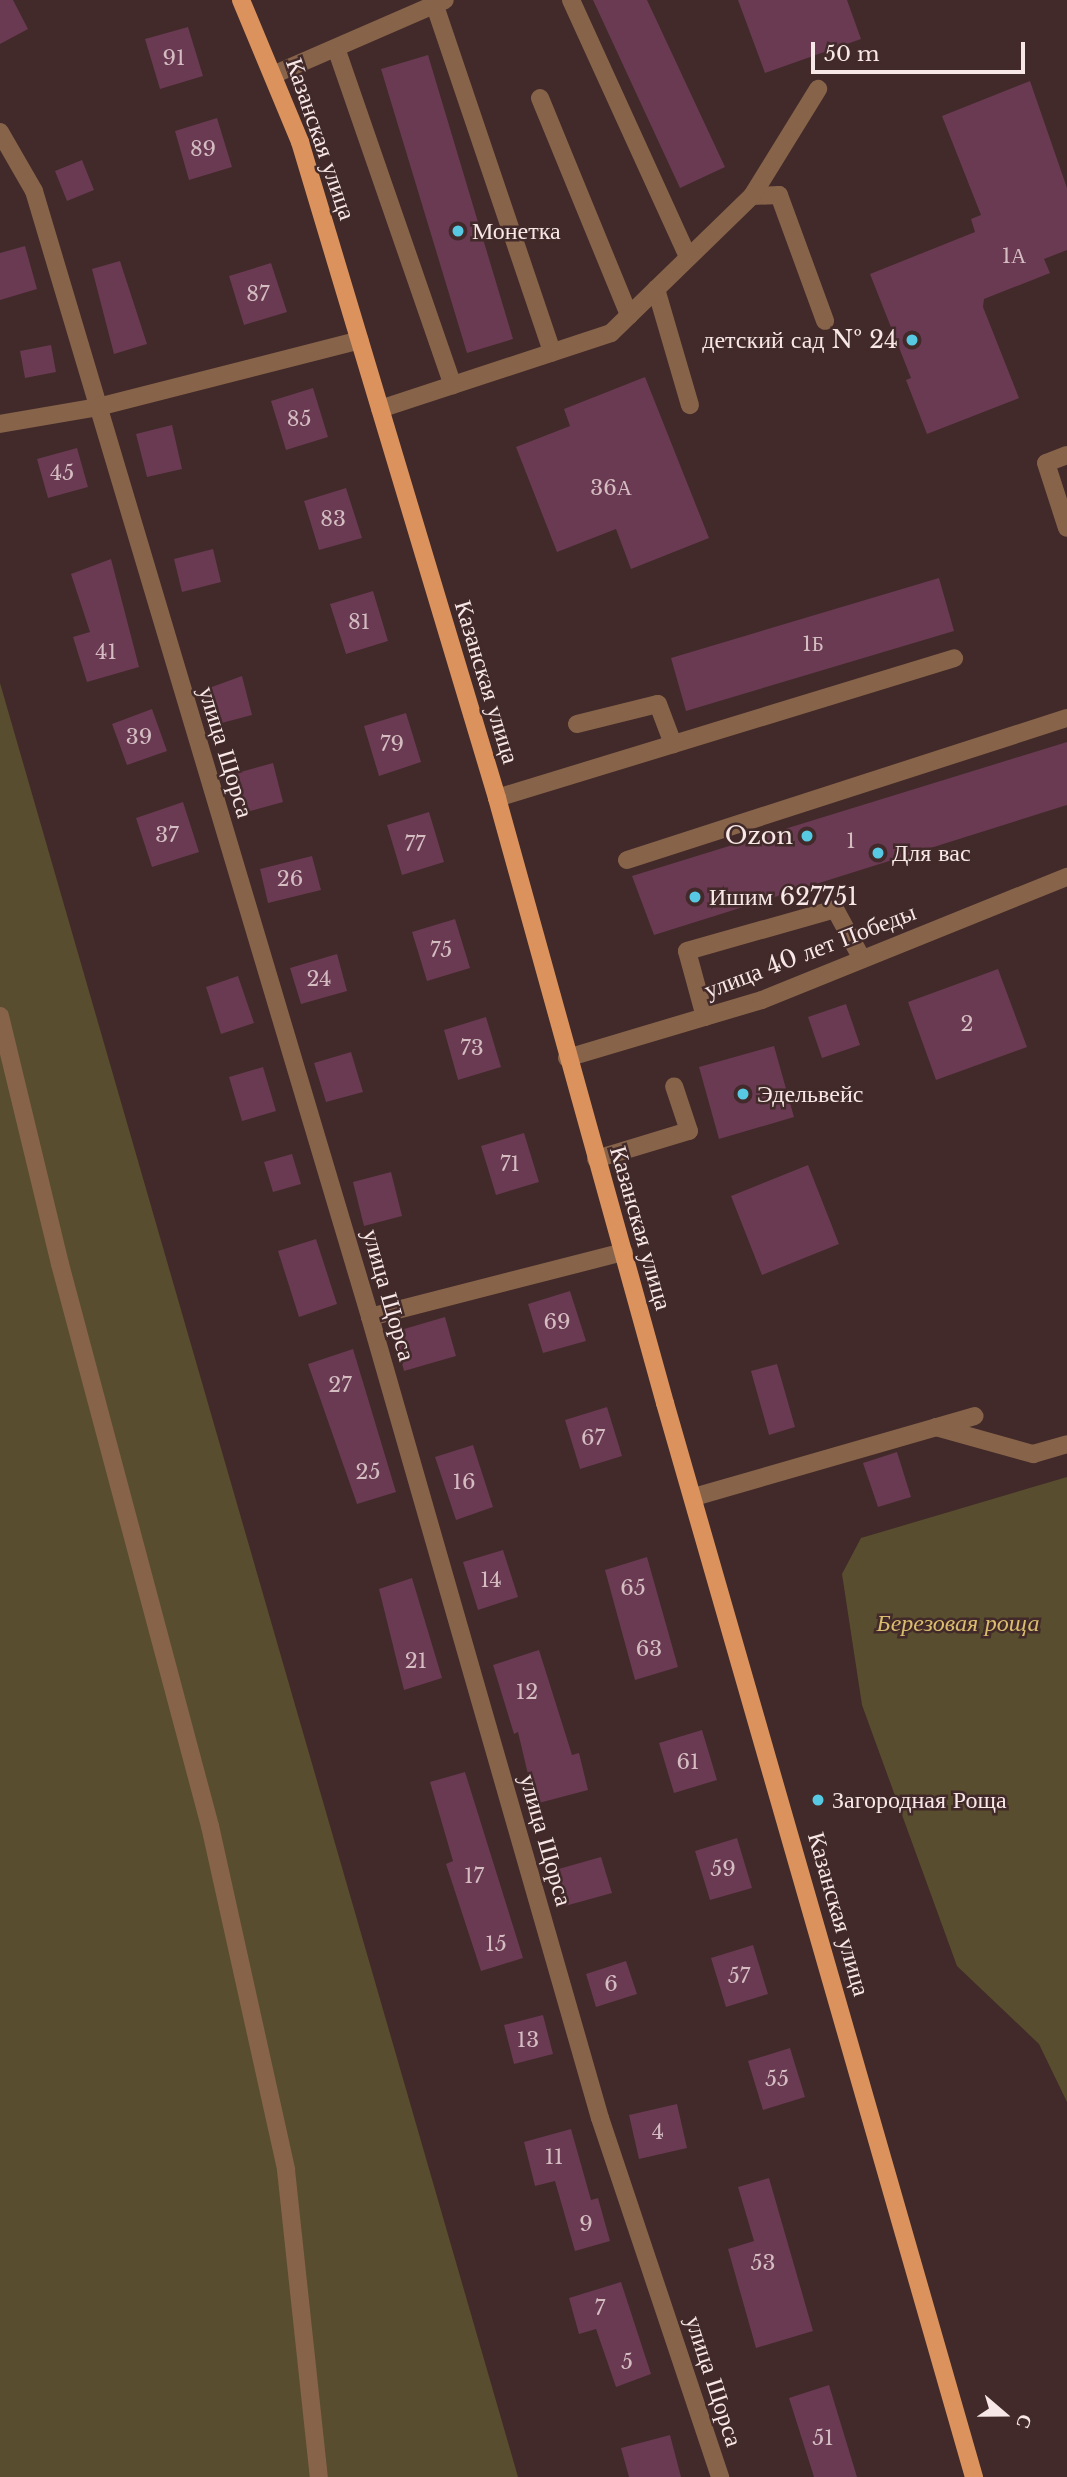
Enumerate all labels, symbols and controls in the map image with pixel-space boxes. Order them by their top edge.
scale bar [815,28,1028,72]
text: 50 m [824,41,879,67]
house number: 91 [163,45,185,71]
street label: Казанская улица [280,54,362,224]
house number: 89 [190,136,216,162]
place label: Монетка [472,217,561,245]
marker: Монетка [450,223,466,239]
house number: 1А [1002,243,1026,269]
house number: 87 [246,281,270,307]
place label: детский сад № 24 [702,326,898,354]
marker: детский сад № 24 [904,332,920,348]
house number: 85 [287,406,311,432]
house number: 45 [50,460,74,486]
house number: 36А [590,475,632,501]
house number: 83 [320,506,346,532]
street label: Казанская улица [449,597,525,767]
house number: 81 [348,609,370,635]
house number: 1Б [802,631,824,657]
house number: 41 [95,639,117,665]
street label: улица Щорса [192,683,260,821]
house number: 39 [126,724,152,750]
house number: 79 [380,731,404,757]
house number: 37 [155,822,179,848]
place label: Ozon [725,822,793,850]
marker: Ozon [799,828,815,844]
house number: 1 [846,828,856,854]
house number: 77 [404,831,426,857]
place label: Для вас [892,839,971,867]
marker: Для вас [870,845,886,861]
house number: 26 [277,866,303,892]
place label: Ишим 627751 [709,883,858,911]
marker: Ишим 627751 [687,889,703,905]
street label: улица 40 лет Победы [700,897,920,1005]
house number: 75 [430,937,452,963]
house number: 24 [306,966,332,992]
house number: 2 [961,1011,973,1037]
house number: 73 [460,1035,484,1061]
place label: Эдельвейс [757,1080,863,1108]
marker: Эдельвейс [735,1086,751,1102]
street label: Казанская улица [604,1143,678,1313]
house number: 71 [500,1151,520,1177]
street label: улица Щорса [356,1226,422,1364]
house number: 69 [543,1309,571,1335]
house number: 27 [328,1372,352,1398]
house number: 67 [581,1425,605,1451]
house number: 25 [356,1459,380,1485]
house number: 16 [453,1469,475,1495]
house number: 14 [480,1567,502,1593]
house number: 65 [620,1575,646,1601]
park label: Березовая роща [877,1609,1039,1637]
house number: 63 [636,1636,662,1662]
house number: 21 [405,1648,427,1674]
house number: 12 [516,1679,538,1705]
house number: 61 [677,1749,699,1775]
street label: улица Щорса [513,1771,579,1909]
place label: Загородная Роща [832,1786,1007,1814]
marker: Загородная Роща [810,1792,826,1808]
street label: Казанская улица [802,1829,876,1999]
house number: 59 [710,1856,736,1882]
house number: 17 [464,1863,484,1889]
house number: 15 [485,1931,507,1957]
house number: 57 [728,1963,750,1989]
house number: 6 [604,1971,618,1997]
house number: 13 [517,2027,539,2053]
house number: 55 [765,2066,789,2092]
house number: 4 [652,2119,664,2145]
house number: 11 [545,2144,563,2170]
house number: 9 [579,2211,593,2237]
house number: 53 [751,2250,775,2276]
house number: 7 [595,2295,605,2321]
street label: улица Щорса [679,2312,749,2450]
house number: 5 [621,2349,633,2375]
north arrow [969,2379,1039,2449]
text: С [1011,2411,1037,2432]
house number: 51 [812,2425,834,2451]

